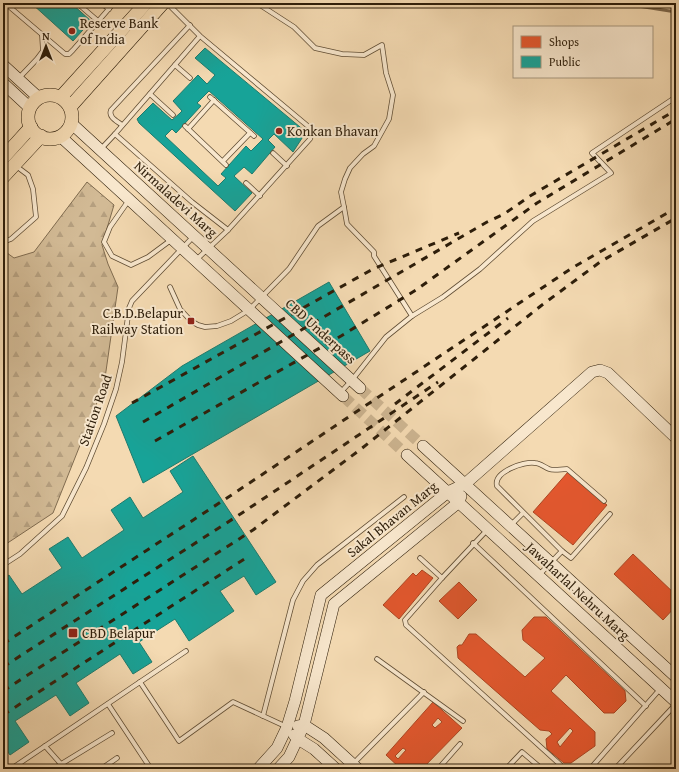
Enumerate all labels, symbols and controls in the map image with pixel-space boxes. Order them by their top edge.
place label: Reserve Bank of India [80,13,159,49]
north arrow [26,26,66,66]
marker: Reserve Bank of India [67,26,77,36]
legend [513,26,653,78]
text: N [42,28,50,44]
text: Shops [549,33,579,50]
text: Public [549,53,581,70]
place label: Konkan Bhavan [287,121,378,141]
marker: Konkan Bhavan [274,126,284,136]
street label: Nirmaladevi Marg [130,156,222,242]
street label: CBD Underpass [281,294,361,368]
place label: C.B.D.Belapur Railway Station [92,303,183,339]
marker: C.B.D.Belapur Railway Station [186,316,196,326]
street label: Station Road [73,371,117,449]
street label: Sakal Bhavan Marg [342,476,442,562]
street label: Jawaharlal Nehru Marg [520,536,635,645]
place label: CBD Belapur [82,623,155,643]
marker: CBD Belapur [67,627,79,639]

